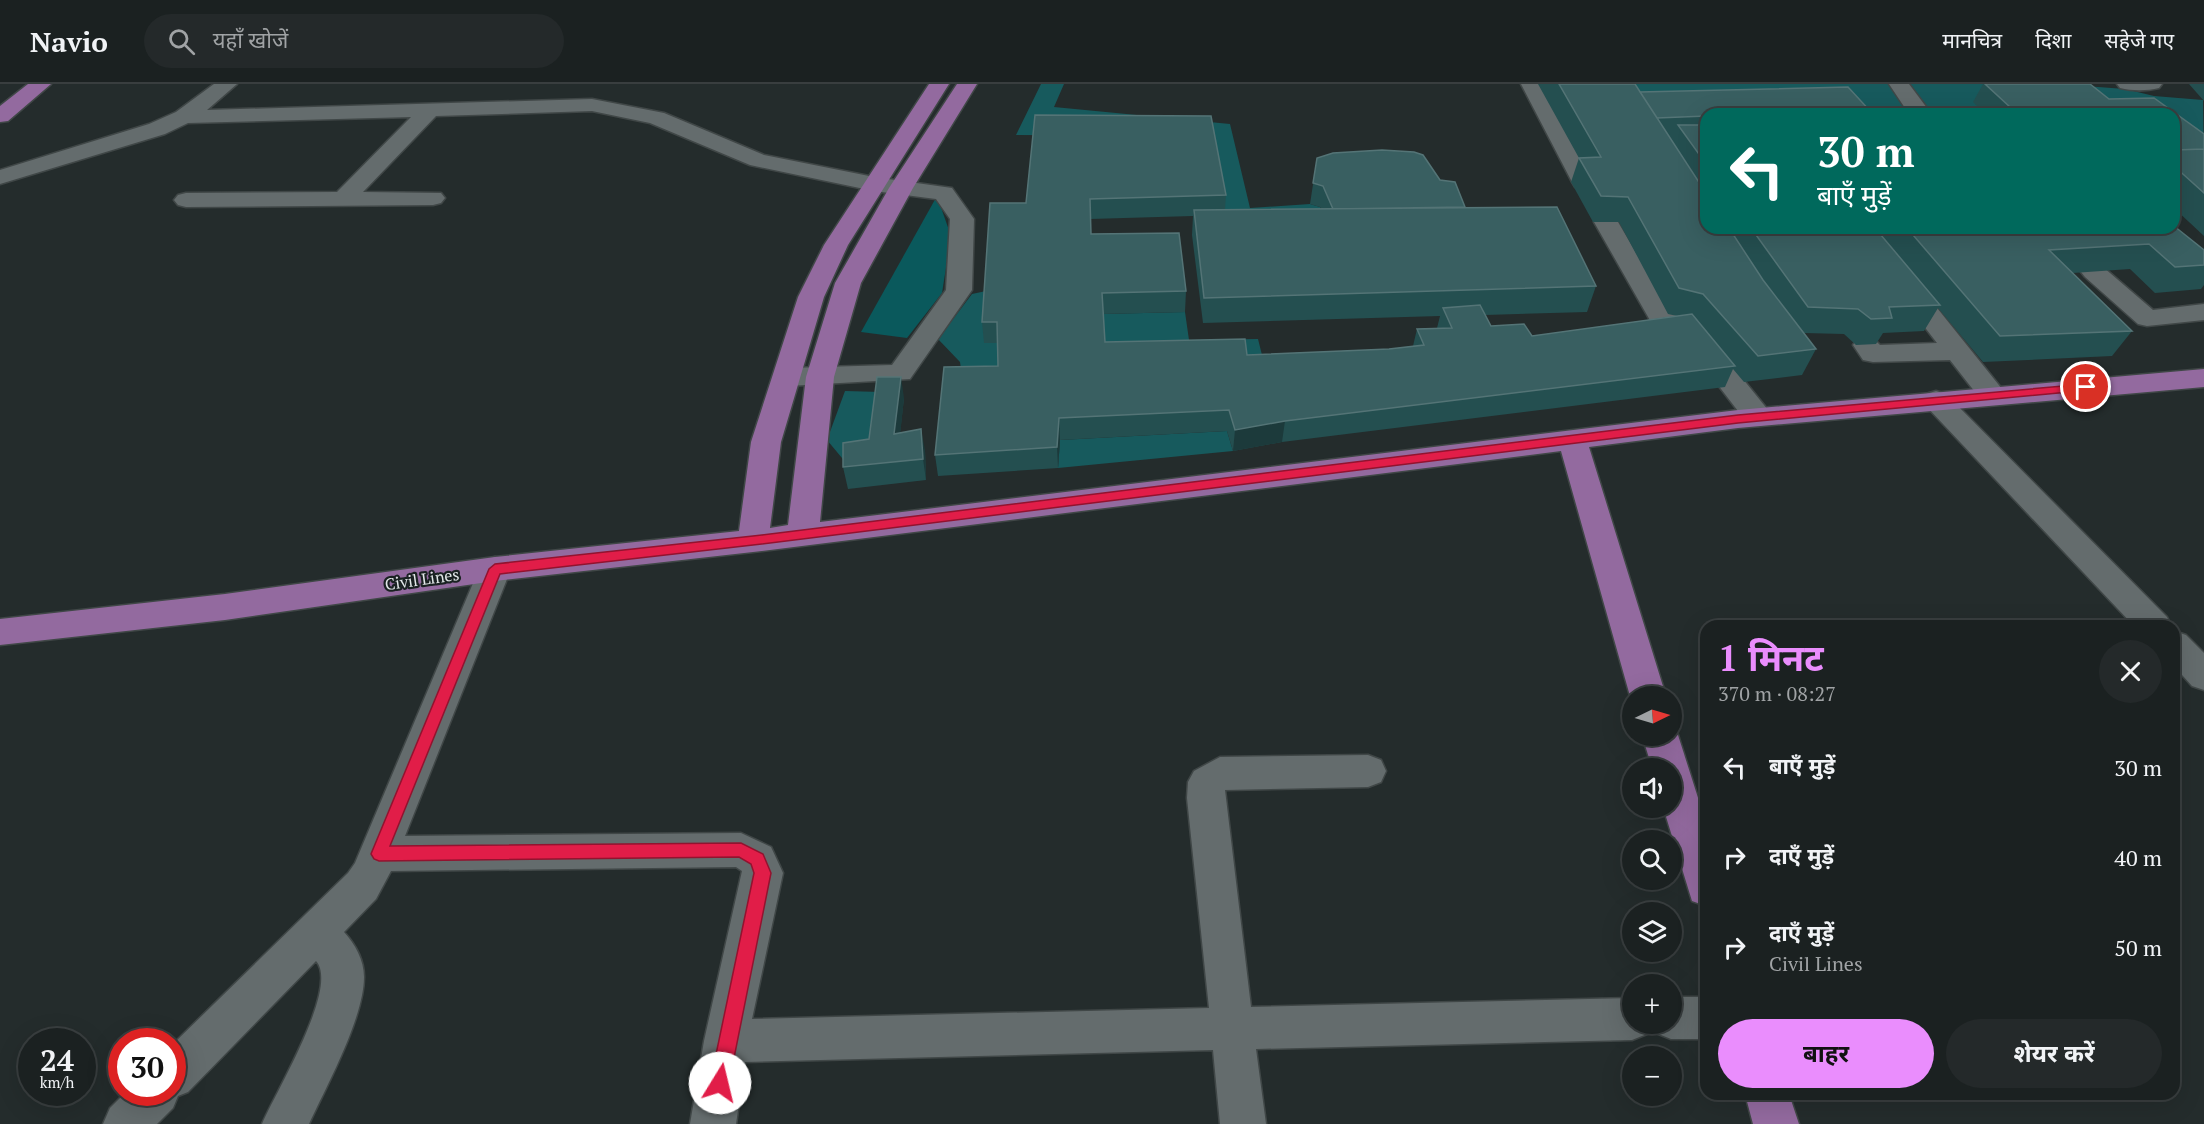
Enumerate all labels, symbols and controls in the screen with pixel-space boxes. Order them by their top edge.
search box [144,14,564,68]
text: Navio [30,23,108,60]
icon: search [165,25,198,58]
text: यहाँ खोजें [213,25,288,54]
text: मानचित्र [1942,26,2002,54]
text: दिशा [2035,26,2072,54]
text: सहेजे गए [2105,26,2174,54]
text: 30 m [1817,123,1915,179]
icon: left [1718,132,1796,210]
text: बाएँ मुड़ें [1817,177,1892,213]
pin [2060,361,2111,412]
icon: arrive [2069,370,2102,403]
street label: Civil Lines [383,563,461,595]
text: 1 मिनट [1718,634,1824,681]
button: close [2099,640,2162,703]
text: 370 m · 08:27 [1718,680,1836,707]
north arrow [1622,686,1682,746]
map controls [1622,686,1682,1106]
icon: left [1718,751,1751,784]
text: बाएँ मुड़ें [1769,751,1835,780]
text: 30 m [2114,753,2162,782]
button: sound [1622,758,1682,818]
button: search [1622,830,1682,890]
icon: right [1718,841,1751,874]
text: दाएँ मुड़ें [1769,841,1834,870]
text: 40 m [2114,843,2162,872]
button: layers [1622,902,1682,962]
text: दाएँ मुड़ें [1769,918,1834,947]
icon: right [1718,931,1751,964]
text: 50 m [2114,933,2162,962]
text: Civil Lines [1769,950,1863,977]
button: + [1622,974,1682,1034]
button: बाहर [1718,1019,1934,1088]
button: शेयर करें [1946,1019,2162,1088]
speed limit sign: 30 [108,1028,186,1106]
text: 24 [40,1040,74,1080]
button: − [1622,1046,1682,1106]
position arrow [688,1051,752,1115]
text: km/h [40,1072,74,1092]

